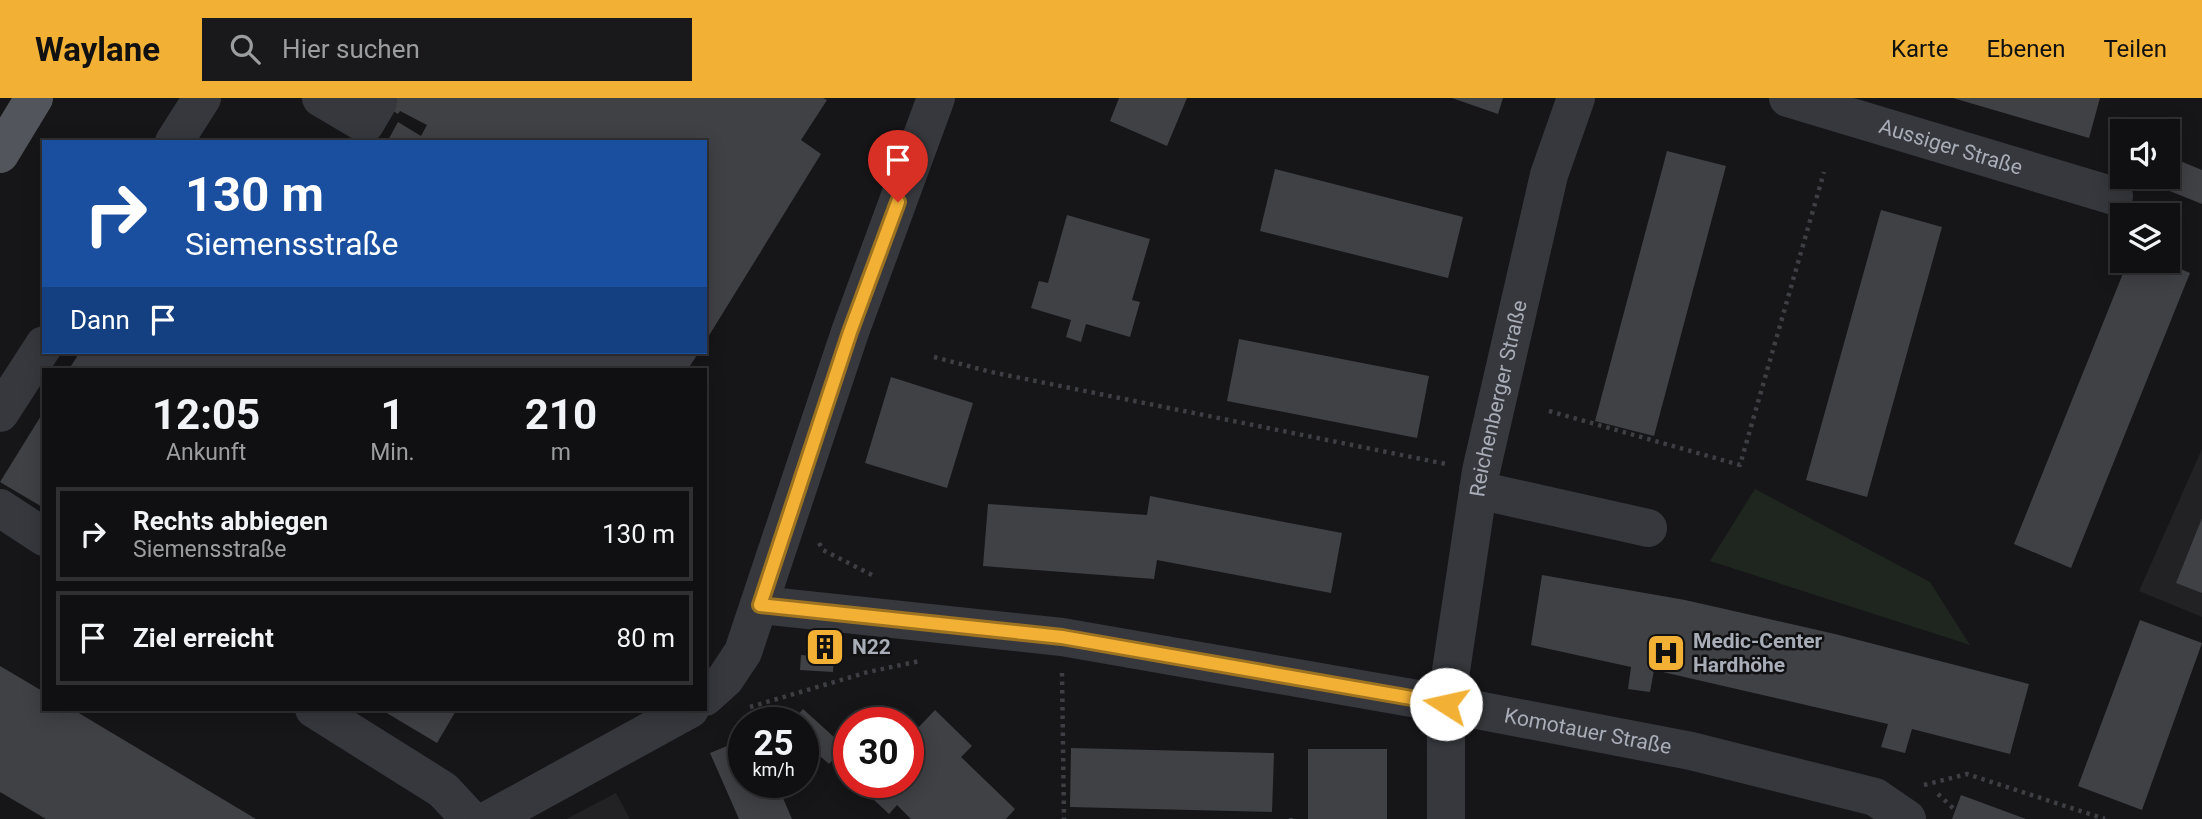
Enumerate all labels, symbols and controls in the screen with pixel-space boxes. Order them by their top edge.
search box [202,18,692,81]
text: Waylane [35,30,160,69]
icon: search [226,30,264,68]
text: Hier suchen [282,34,420,64]
text: Karte [1891,35,1948,63]
text: Ebenen [1986,35,2065,63]
text: Teilen [2103,35,2167,63]
street label: Aussiger Straße [1876,114,2025,180]
map controls [2110,119,2180,273]
button: sound [2110,119,2180,189]
pin [868,130,928,202]
icon: arrive [879,141,917,179]
text: 130 m [185,166,324,223]
icon: right [70,168,161,259]
button: layers [2110,203,2180,273]
text: Siemensstraße [185,225,399,263]
street label: Reichenberger Straße [1465,298,1532,499]
icon: arrive [144,301,182,339]
text: Dann [70,305,130,335]
text: 12:05 [152,390,260,439]
text: 1 [380,390,405,439]
text: 210 [525,390,597,439]
text: Ankunft [166,439,246,466]
text: Min. [370,439,415,466]
text: m [551,439,571,466]
text: Rechts abbiegen [133,506,328,536]
icon: right [74,515,112,553]
text: 130 m [602,519,675,549]
text: Siemensstraße [133,536,287,563]
icon: arrive [74,619,112,657]
text: Ziel erreicht [133,623,274,653]
text: 80 m [617,623,675,653]
building icon: N22 [804,626,846,668]
place label: Medic-Center Hardhöhe [1693,629,1823,677]
hospital icon: Medic-Center Hardhöhe [1645,632,1687,674]
place label: N22 [852,635,891,659]
position arrow [1409,667,1483,741]
street label: Komotauer Straße [1502,703,1674,759]
speed limit sign: 30 [833,707,924,798]
text: 25 [753,723,794,764]
text: km/h [752,759,795,780]

